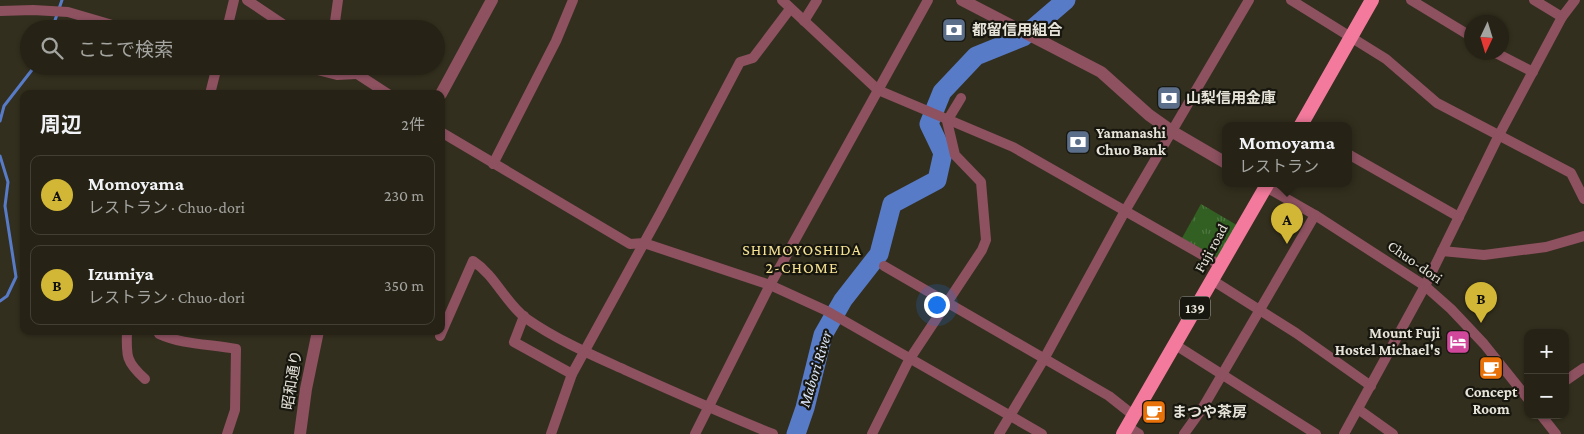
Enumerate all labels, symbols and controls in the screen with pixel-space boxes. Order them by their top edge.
north arrow [1464,15,1509,60]
bank icon: 都留信用組合 [941,17,967,43]
search box [20,20,445,75]
place label: 都留信用組合 [972,22,1063,38]
icon: search [38,34,66,62]
text: ここで検索 [78,39,173,60]
bank icon: 山梨信用金庫 [1156,85,1182,111]
place label: 山梨信用金庫 [1186,90,1276,106]
text: 周辺 [40,113,82,137]
text: 2件 [401,116,425,133]
popup [1222,122,1352,187]
place label: Yamanashi Chuo Bank [1096,125,1167,158]
bank icon: Yamanashi Chuo Bank [1065,129,1091,155]
text: Momoyama [1239,132,1335,153]
text: レストラン [1239,158,1319,175]
text: Momoyama [88,173,184,194]
text: A [52,187,62,204]
text: 230 m [384,187,424,204]
text: レストラン · Chuo-dori [88,199,245,216]
pin: A [1271,203,1303,244]
street label: Fuji road [1191,221,1232,275]
street label: Chuo-dori [1385,237,1445,287]
district label: SHIMOYOSHIDA 2-CHOME [742,241,862,276]
text: Izumiya [88,263,154,284]
text: B [52,277,62,294]
text: 350 m [384,277,424,294]
pin: B [1465,282,1497,323]
text: レストラン · Chuo-dori [88,289,245,306]
your location [924,292,950,318]
road number: 139 [1180,296,1210,320]
place label: Mount Fuji Hostel Michael's [1335,325,1441,358]
water label: Mabori River [795,328,835,410]
hotel icon: Mount Fuji Hostel Michael's [1445,329,1471,355]
map controls [1524,329,1569,419]
button: + [1524,329,1569,374]
street label: 昭和通り [279,349,305,411]
cafe icon: Concept Room [1478,355,1504,381]
button: − [1524,374,1569,419]
place label: Concept Room [1465,384,1518,417]
cafe icon: まつや茶房 [1141,399,1167,425]
place label: まつや茶房 [1172,404,1247,420]

